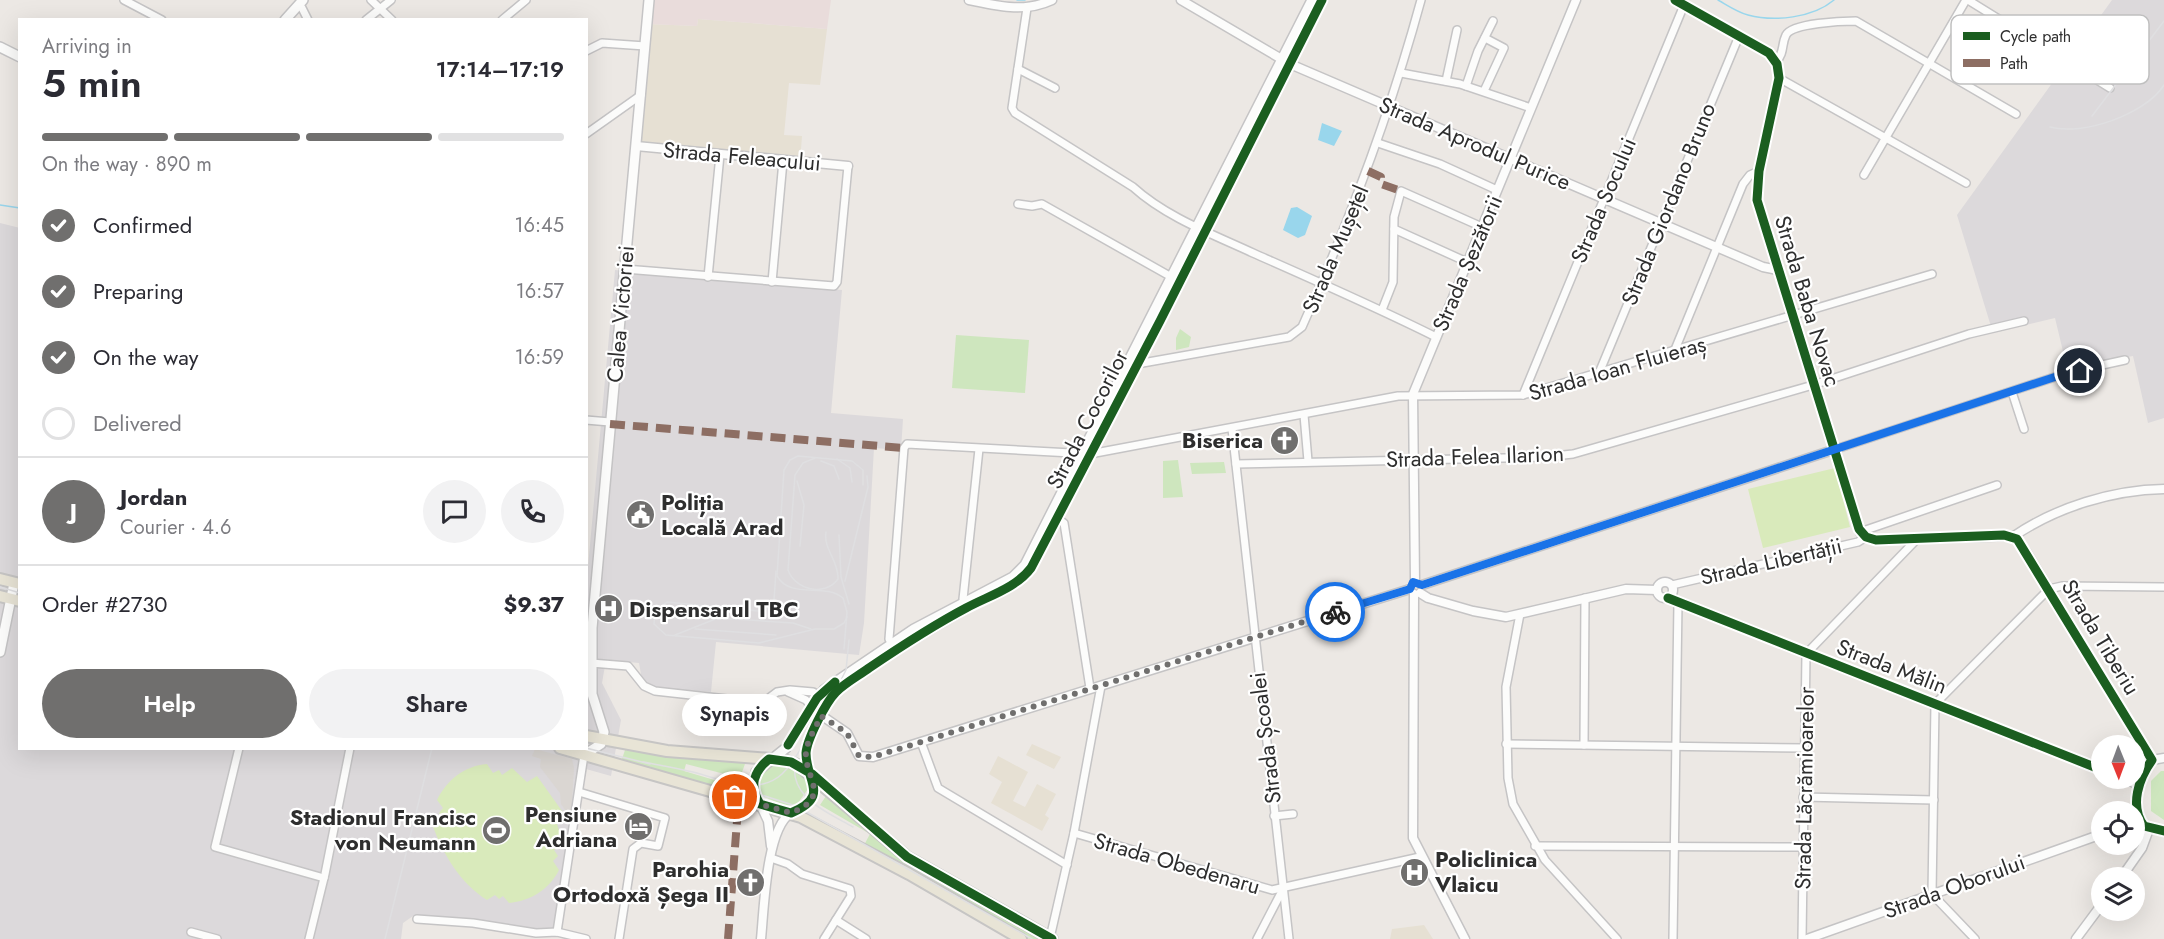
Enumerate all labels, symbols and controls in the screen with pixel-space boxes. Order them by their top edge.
legend [1951,15,2149,84]
text: Cycle path [2000,25,2071,48]
text: Arriving in [42,32,132,61]
text: Path [2000,52,2028,75]
text: 17:14–17:19 [436,53,564,85]
text: 5 min [42,55,142,112]
street label: Strada Aprodul Purice [1374,88,1576,198]
street label: Strada Giordano Bruno [1613,98,1723,310]
street label: Strada Socului [1562,132,1644,268]
street label: Strada Feleacului [662,133,822,179]
text: On the way · 890 m [42,150,212,179]
street label: Strada Mușețel [1294,180,1376,318]
street label: Strada Șezătorii [1424,190,1510,336]
icon: check [42,209,75,242]
text: Confirmed [93,209,192,241]
text: 16:45 [515,211,564,240]
street label: Strada Baba Novac [1767,212,1849,390]
street label: Calea Victoriei [598,244,642,384]
icon: check [42,275,75,308]
text: Preparing [93,275,184,307]
text: 16:57 [516,277,564,306]
street label: Strada Ioan Fluieraș [1525,327,1709,409]
icon: check [42,341,75,374]
text: On the way [93,341,198,373]
text: 16:59 [515,343,564,372]
street label: Strada Cocorilor [1038,343,1136,494]
pin [2054,345,2105,396]
icon: home [2063,354,2096,387]
text: Delivered [93,407,182,439]
place label: Biserica [1182,424,1263,456]
church icon: Biserica [1268,424,1300,456]
street label: Strada Felea Ilarion [1385,437,1565,475]
button: chat [423,480,486,543]
button: phone [501,480,564,543]
text: Jordan [120,481,187,513]
place label: Poliția Locală Arad [661,486,783,543]
text: J [70,495,77,527]
public building icon: Poliția Locală Arad [624,499,656,531]
text: Courier · 4.6 [120,513,232,542]
street label: Strada Libertății [1697,529,1845,593]
street label: Strada Tiberiu [2054,573,2148,701]
courier [1305,582,1365,642]
text: Order #2730 [42,588,168,620]
text: $9.37 [503,588,564,620]
hospital icon: Dispensarul TBC [592,593,624,625]
place label: Dispensarul TBC [629,593,799,625]
icon: bike [1319,596,1352,629]
street label: Strada Mălin [1832,630,1952,702]
button: Help [42,669,297,738]
button: Share [309,669,564,738]
street label: Strada Școalei [1241,670,1289,806]
street label: Strada Lăcrămioarelor [1786,686,1822,890]
callout: Synapis [682,695,788,737]
text: Synapis [700,700,769,729]
north arrow [2091,735,2145,789]
map controls [2091,735,2145,921]
pin [709,771,760,822]
icon: bag [718,780,751,813]
place label: Pensiune Adriana [525,798,617,855]
place label: Stadionul Francisc von Neumann [290,801,476,858]
button: locate [2091,801,2145,855]
hotel icon: Pensiune Adriana [622,811,654,843]
sports icon: Stadionul Francisc von Neumann [481,814,513,846]
street label: Strada Obedenaru [1090,824,1264,902]
place label: Policlinica Vlaicu [1434,843,1537,900]
street label: Strada Oborului [1879,846,2029,926]
place label: Parohia Ortodoxă Șega II [553,853,729,910]
hospital icon: Policlinica Vlaicu [1398,856,1430,888]
church icon: Parohia Ortodoxă Șega II [734,866,766,898]
button: layers [2091,867,2145,921]

